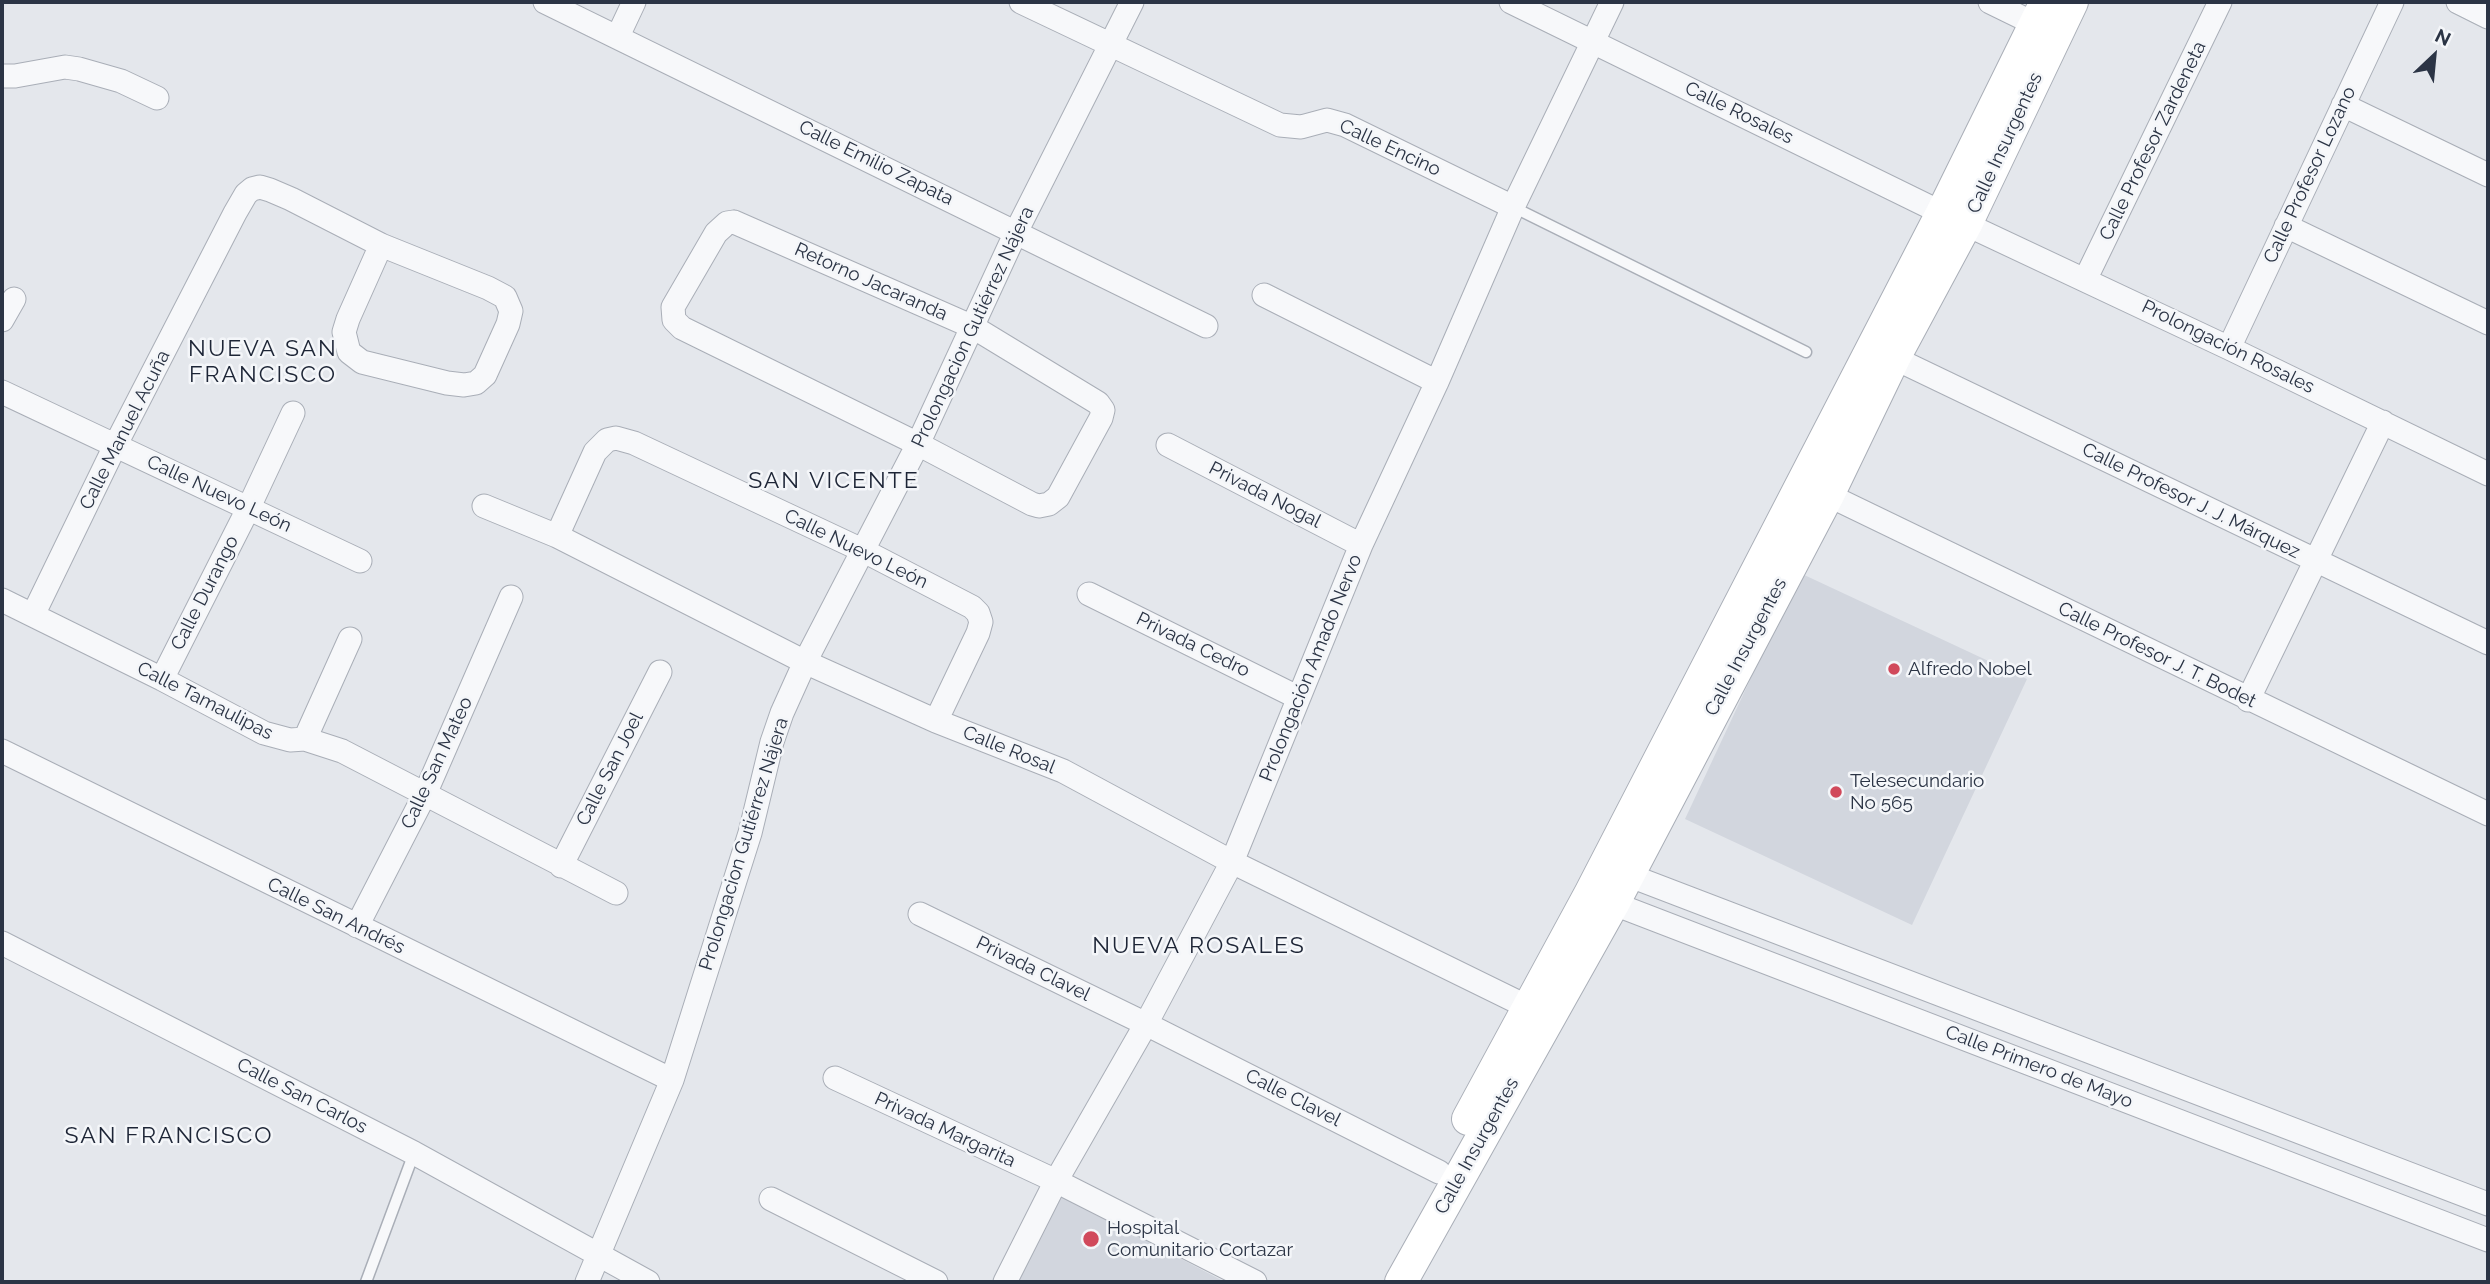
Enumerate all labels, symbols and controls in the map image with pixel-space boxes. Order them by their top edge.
north arrow [2399,21,2469,91]
text: N [2432,24,2455,50]
street label: Calle Profesor Zardeneta [2095,38,2211,244]
street label: Calle Insurgentes [1962,69,2048,217]
street label: Calle Rosales [1681,77,1797,149]
street label: Calle Profesor Lozano [2259,83,2361,267]
street label: Calle Encino [1336,115,1444,181]
street label: Calle Emilio Zapata [795,116,957,210]
street label: Prolongacion Gutiérrez Nájera [907,203,1039,451]
street label: Retorno Jacaranda [791,238,951,326]
street label: Prolongación Rosales [2138,295,2318,399]
district label: NUEVA SAN FRANCISCO [189,335,337,389]
street label: Calle Manuel Acuña [75,346,175,514]
street label: Calle Profesor J. J. Márquez [2078,438,2304,564]
street label: Calle Nuevo León [143,451,295,537]
street label: Privada Nogal [1205,457,1325,533]
district label: SAN VICENTE [750,467,918,495]
street label: Calle Nuevo León [780,504,932,594]
street label: Calle Durango [166,532,244,654]
street label: Prolongación Amado Nervo [1255,551,1367,785]
street label: Calle Insurgentes [1700,574,1792,720]
street label: Calle Profesor J. T. Bodet [2054,597,2260,713]
street label: Privada Cedro [1132,608,1254,682]
street label: Calle Tamaulipas [133,657,277,745]
place label: Alfredo Nobel [1908,658,2032,680]
marker: Alfredo Nobel [1886,661,1902,677]
street label: Calle San Mateo [396,693,478,833]
street label: Calle San Joel [572,709,648,829]
street label: Prolongacion Gutiérrez Nájera [695,715,793,973]
street label: Calle Rosal [959,721,1059,779]
place label: Telesecundario No 565 [1850,770,1984,814]
marker: Telesecundario No 565 [1828,784,1844,800]
street label: Calle San Andrés [264,873,408,959]
street label: Privada Clavel [972,932,1094,1006]
district label: NUEVA ROSALES [1094,932,1304,960]
street label: Calle Primero de Mayo [1942,1021,2136,1113]
street label: Calle San Carlos [233,1053,371,1139]
street label: Calle Clavel [1241,1064,1345,1132]
street label: Calle Insurgentes [1430,1074,1524,1218]
street label: Privada Margarita [871,1087,1019,1173]
district label: SAN FRANCISCO [66,1122,272,1150]
place label: Hospital Comunitario Cortazar [1107,1217,1293,1261]
marker: Hospital Comunitario Cortazar [1081,1229,1101,1249]

